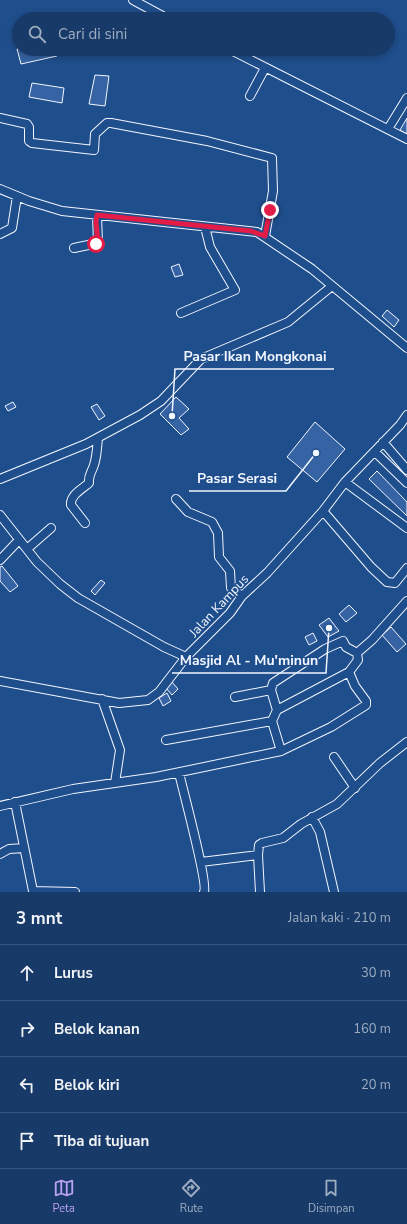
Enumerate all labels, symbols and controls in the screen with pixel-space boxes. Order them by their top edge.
search box [12,12,395,56]
icon: search [26,23,48,45]
text: Cari di sini [58,24,127,44]
route end [261,201,279,219]
route start [87,235,105,253]
callout: Pasar Ikan Mongkonai [175,343,334,369]
text: Pasar Ikan Mongkonai [184,347,326,366]
callout: Pasar Serasi [189,465,286,491]
text: Pasar Serasi [197,469,277,488]
street label: Jalan Kampus [185,571,253,642]
callout: Masjid Al - Mu'minun [172,647,326,673]
text: Masjid Al - Mu'minun [180,651,318,670]
text: 3 mnt [16,907,62,930]
text: Jalan kaki · 210 m [288,909,391,927]
icon: ahead [16,962,38,984]
text: Lurus [54,963,93,983]
text: 30 m [361,964,391,982]
icon: right [16,1018,38,1040]
text: Belok kanan [54,1019,140,1039]
text: 160 m [353,1020,391,1038]
icon: left [16,1074,38,1096]
text: Belok kiri [54,1075,119,1095]
text: 20 m [361,1076,391,1094]
icon: arrive [16,1130,38,1152]
text: Tiba di tujuan [54,1131,149,1151]
tab: Peta [53,1177,75,1216]
tab: Rute [180,1177,203,1216]
tab: Disimpan [308,1177,354,1216]

